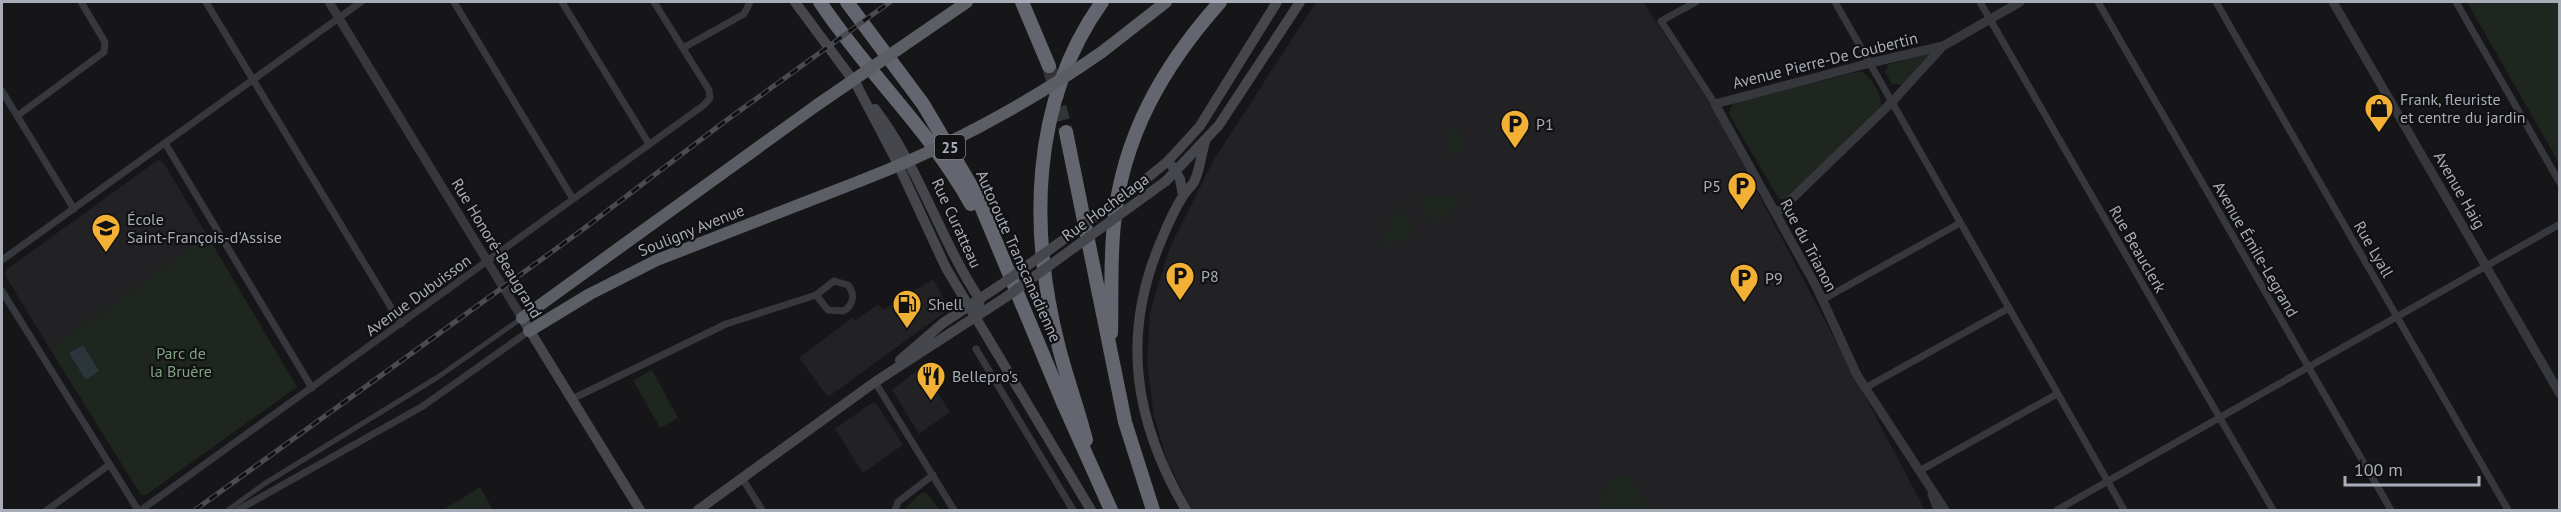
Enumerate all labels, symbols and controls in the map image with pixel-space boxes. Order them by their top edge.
street label: Avenue Pierre-De Coubertin [1730,27,1920,93]
place label: Frank, fleuriste et centre du jardin [2400,89,2526,127]
shop icon: Frank, fleuriste et centre du jardin [2363,92,2395,134]
parking icon: P1 [1499,108,1531,150]
place label: P1 [1536,114,1554,134]
road number: 25 [935,135,965,159]
street label: Avenue Haig [2430,148,2490,232]
street label: Autoroute Transcanadienne [972,167,1066,345]
street label: Rue Hochelaga [1057,169,1153,245]
parking icon: P5 [1726,170,1758,212]
street label: Rue Honoré-Beaugrand [447,174,547,322]
street label: Rue Curatteau [928,175,986,271]
place label: P5 [1703,176,1721,196]
street label: Avenue Émile-Legrand [2209,178,2303,320]
street label: Rue du Trianon [1776,195,1842,295]
street label: Souligny Avenue [635,200,747,260]
street label: Rue Beauclerk [2105,202,2171,297]
place label: École Saint-François-d'Assise [127,209,282,247]
school or university icon: École Saint-François-d'Assise [90,212,122,254]
street label: Rue Lyall [2350,217,2398,281]
street label: Avenue Dubuisson [361,250,475,340]
parking icon: P8 [1164,260,1196,302]
parking icon: P9 [1728,262,1760,304]
place label: P8 [1201,266,1219,286]
place label: P9 [1765,268,1783,288]
fuel station icon: Shell [891,288,923,330]
place label: Shell [928,294,963,314]
park label: Parc de la Bruère [150,343,212,381]
restaurant icon: Bellepro's [915,360,947,402]
place label: Bellepro's [952,366,1018,386]
scale bar [2345,449,2478,487]
text: 100 m [2354,458,2403,481]

